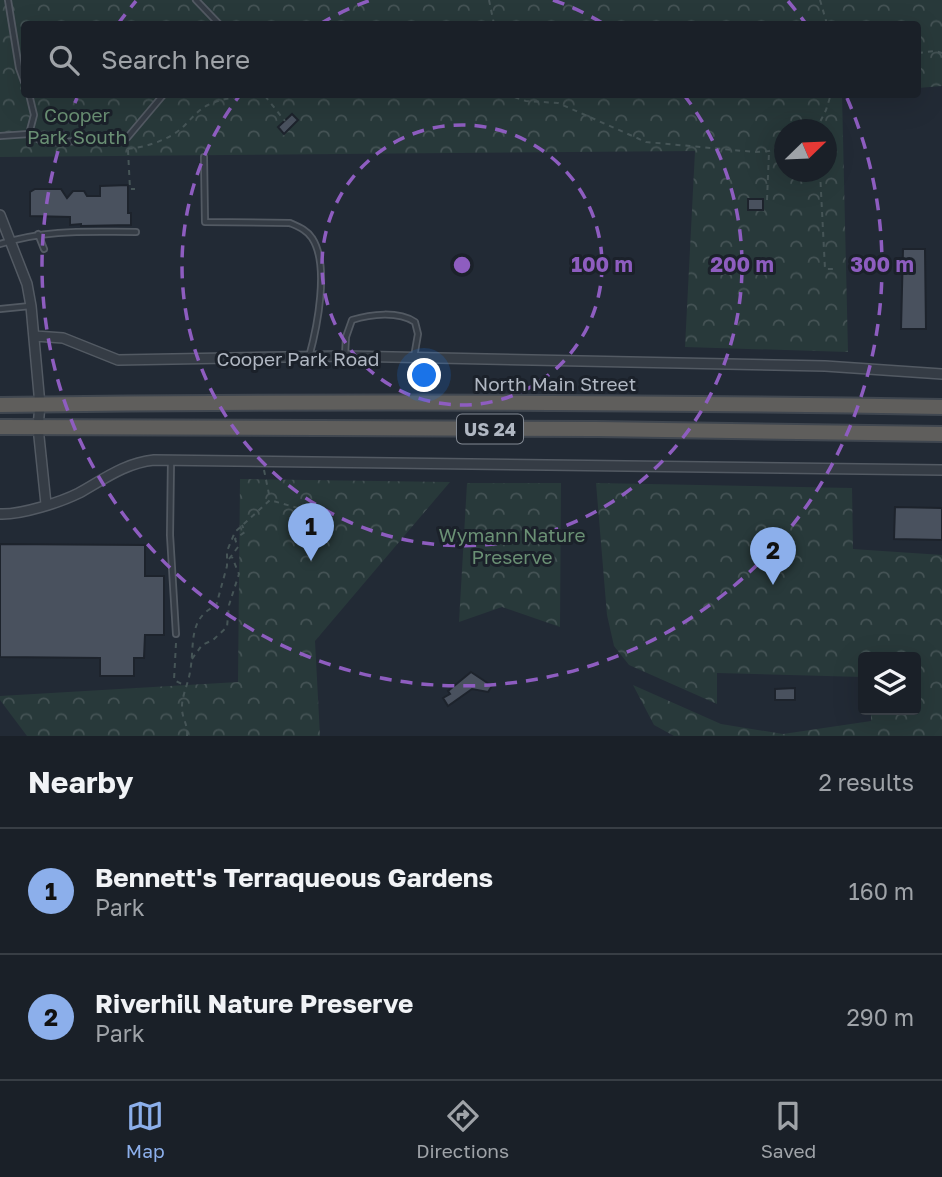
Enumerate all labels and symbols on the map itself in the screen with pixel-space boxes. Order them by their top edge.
park label: Cooper Park South [27,103,127,148]
north arrow [774,119,837,182]
text: 100 m [571,251,633,277]
text: 200 m [710,251,774,277]
text: 300 m [850,251,914,277]
centre of rings [450,253,474,277]
street label: Cooper Park Road [216,347,380,370]
your location [407,358,441,392]
street label: North Main Street [474,372,636,395]
road number: US 24 [457,414,523,444]
pin: 1 [288,503,334,561]
park label: Wymann Nature Preserve [439,523,585,568]
pin: 2 [750,527,796,585]

